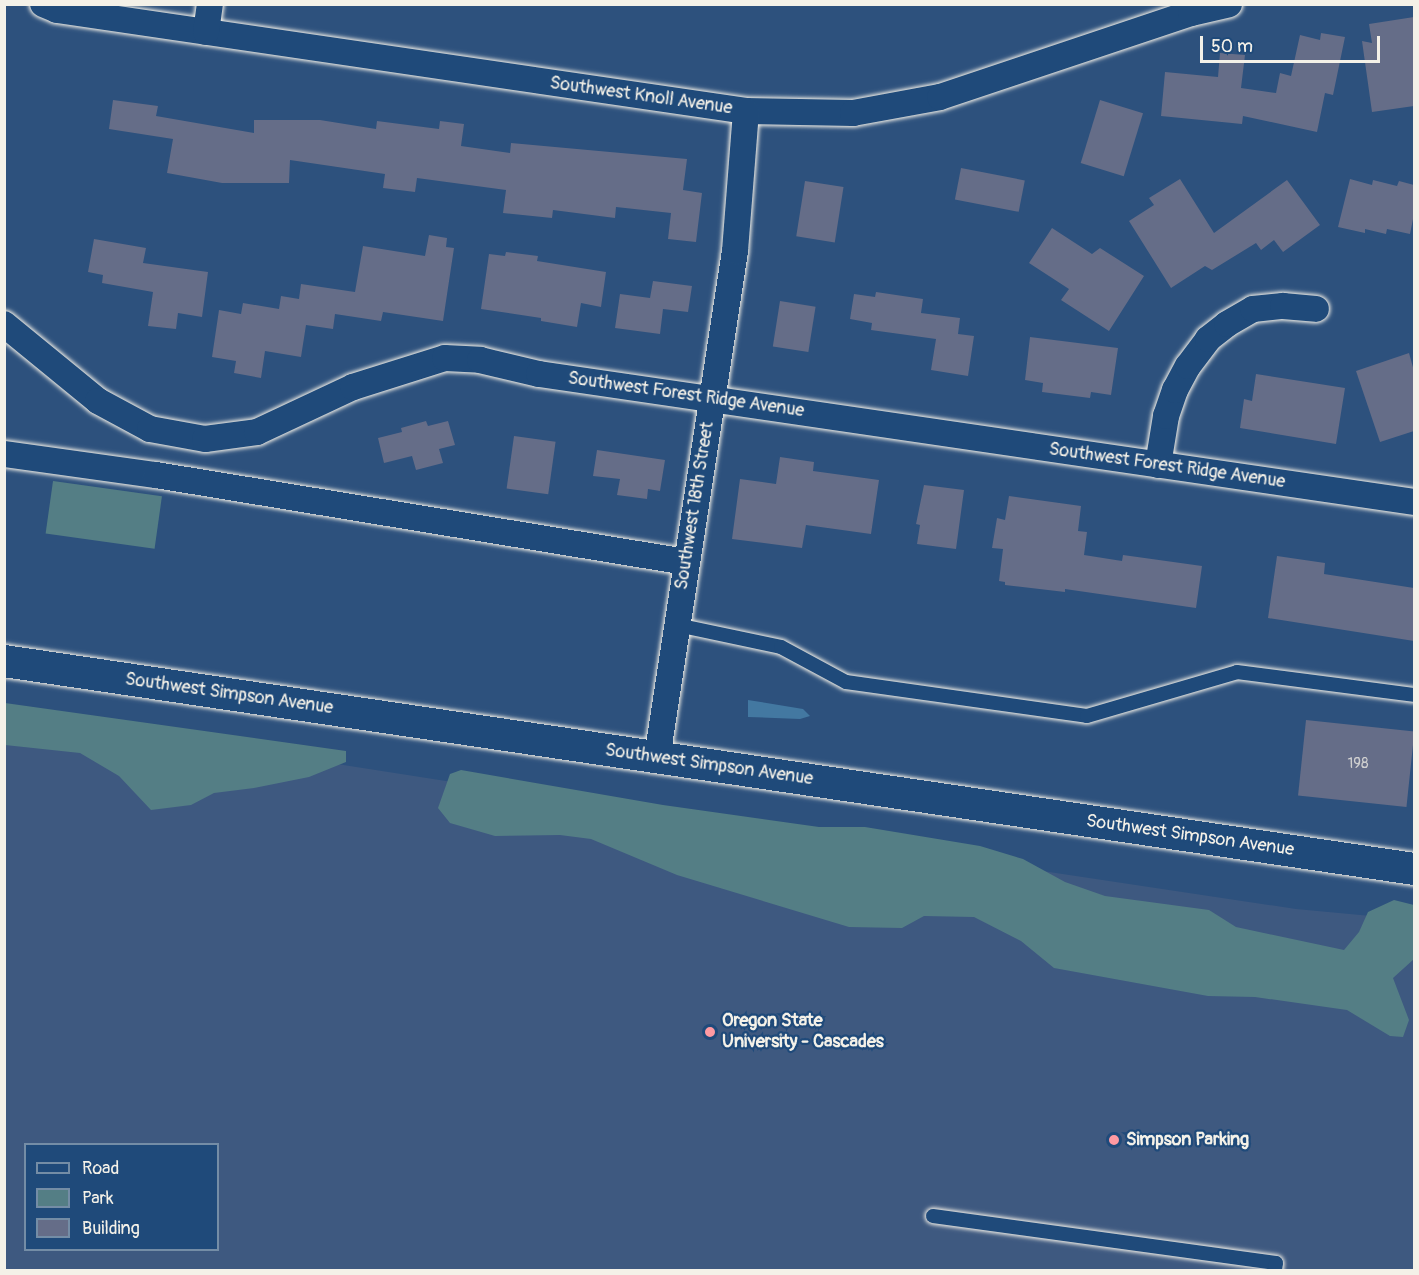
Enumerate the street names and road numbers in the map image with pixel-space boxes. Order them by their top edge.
street label: Southwest Knoll Avenue [548,73,734,119]
street label: Southwest Forest Ridge Avenue [566,368,806,422]
street label: Southwest 18th Street [671,421,719,591]
street label: Southwest Forest Ridge Avenue [1047,439,1287,493]
street label: Southwest Simpson Avenue [124,669,334,719]
street label: Southwest Simpson Avenue [604,740,814,790]
street label: Southwest Simpson Avenue [1085,811,1295,861]

